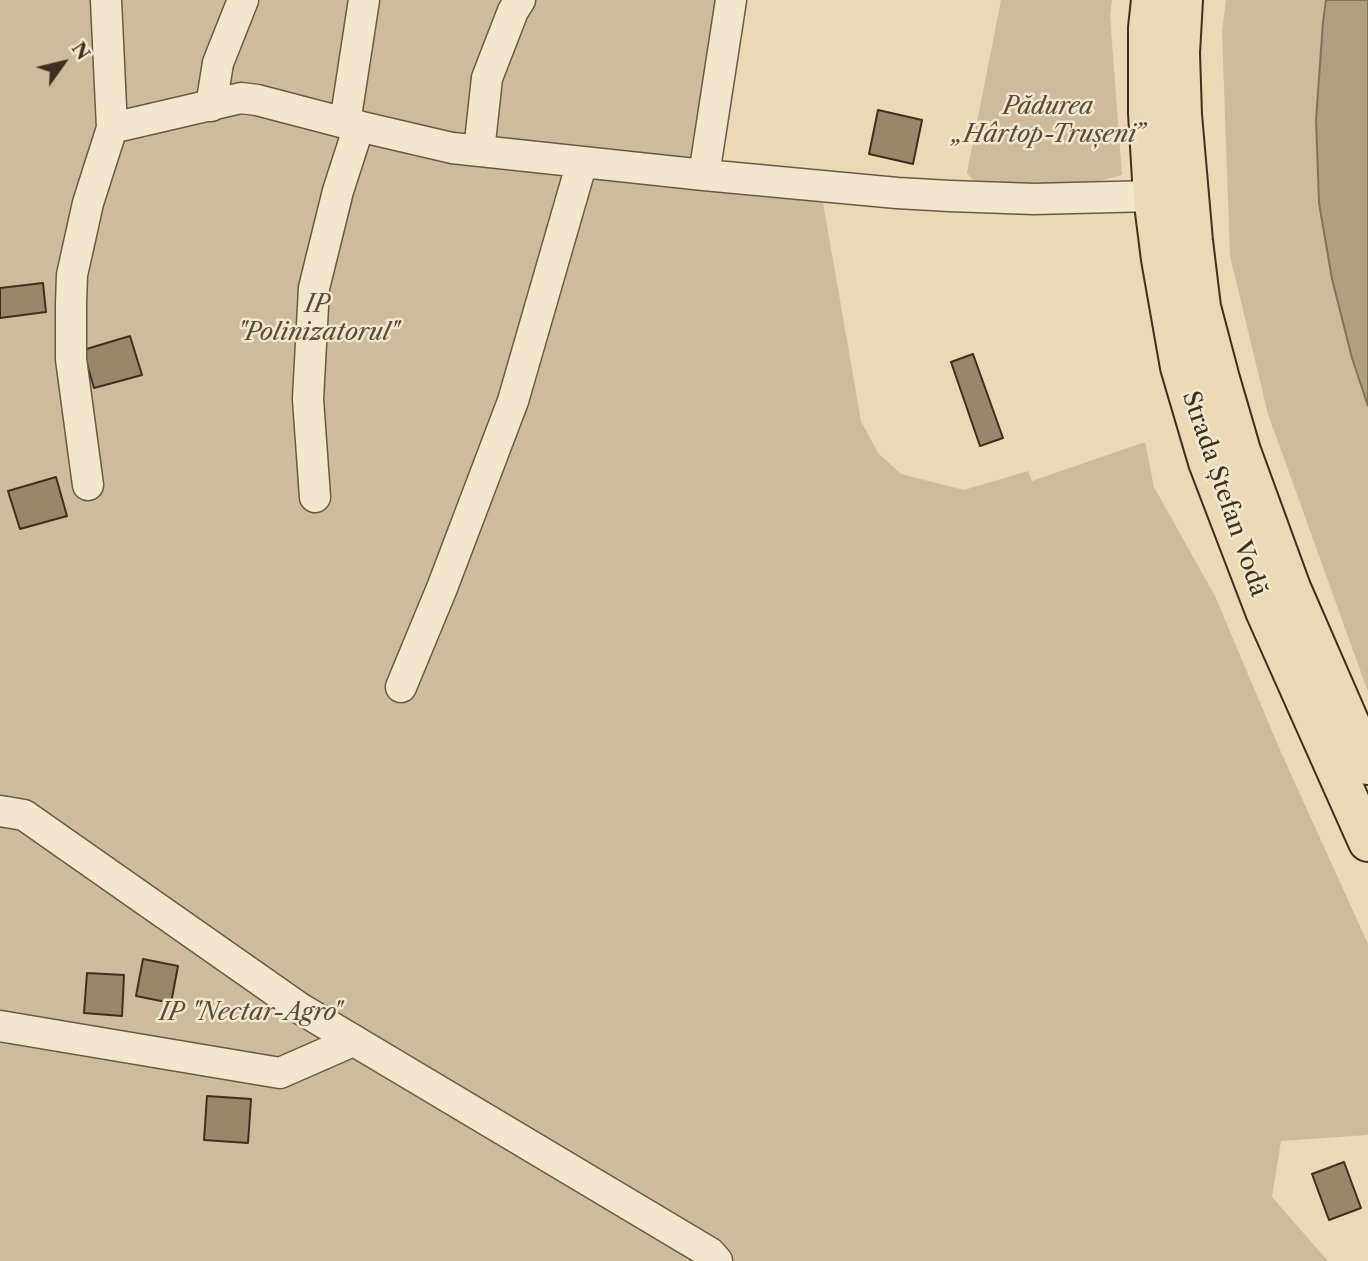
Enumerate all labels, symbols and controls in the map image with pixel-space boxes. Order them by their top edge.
north arrow [28,28,98,98]
text: N [67,38,95,64]
park label: Pădurea „Hârtop-Trușeni” [952,93,1144,149]
park label: IP "Polinizatorul" [236,291,398,347]
street label: Strada Ștefan Vodă [1175,388,1273,600]
park label: IP "Nectar-Agro" [159,999,341,1027]

